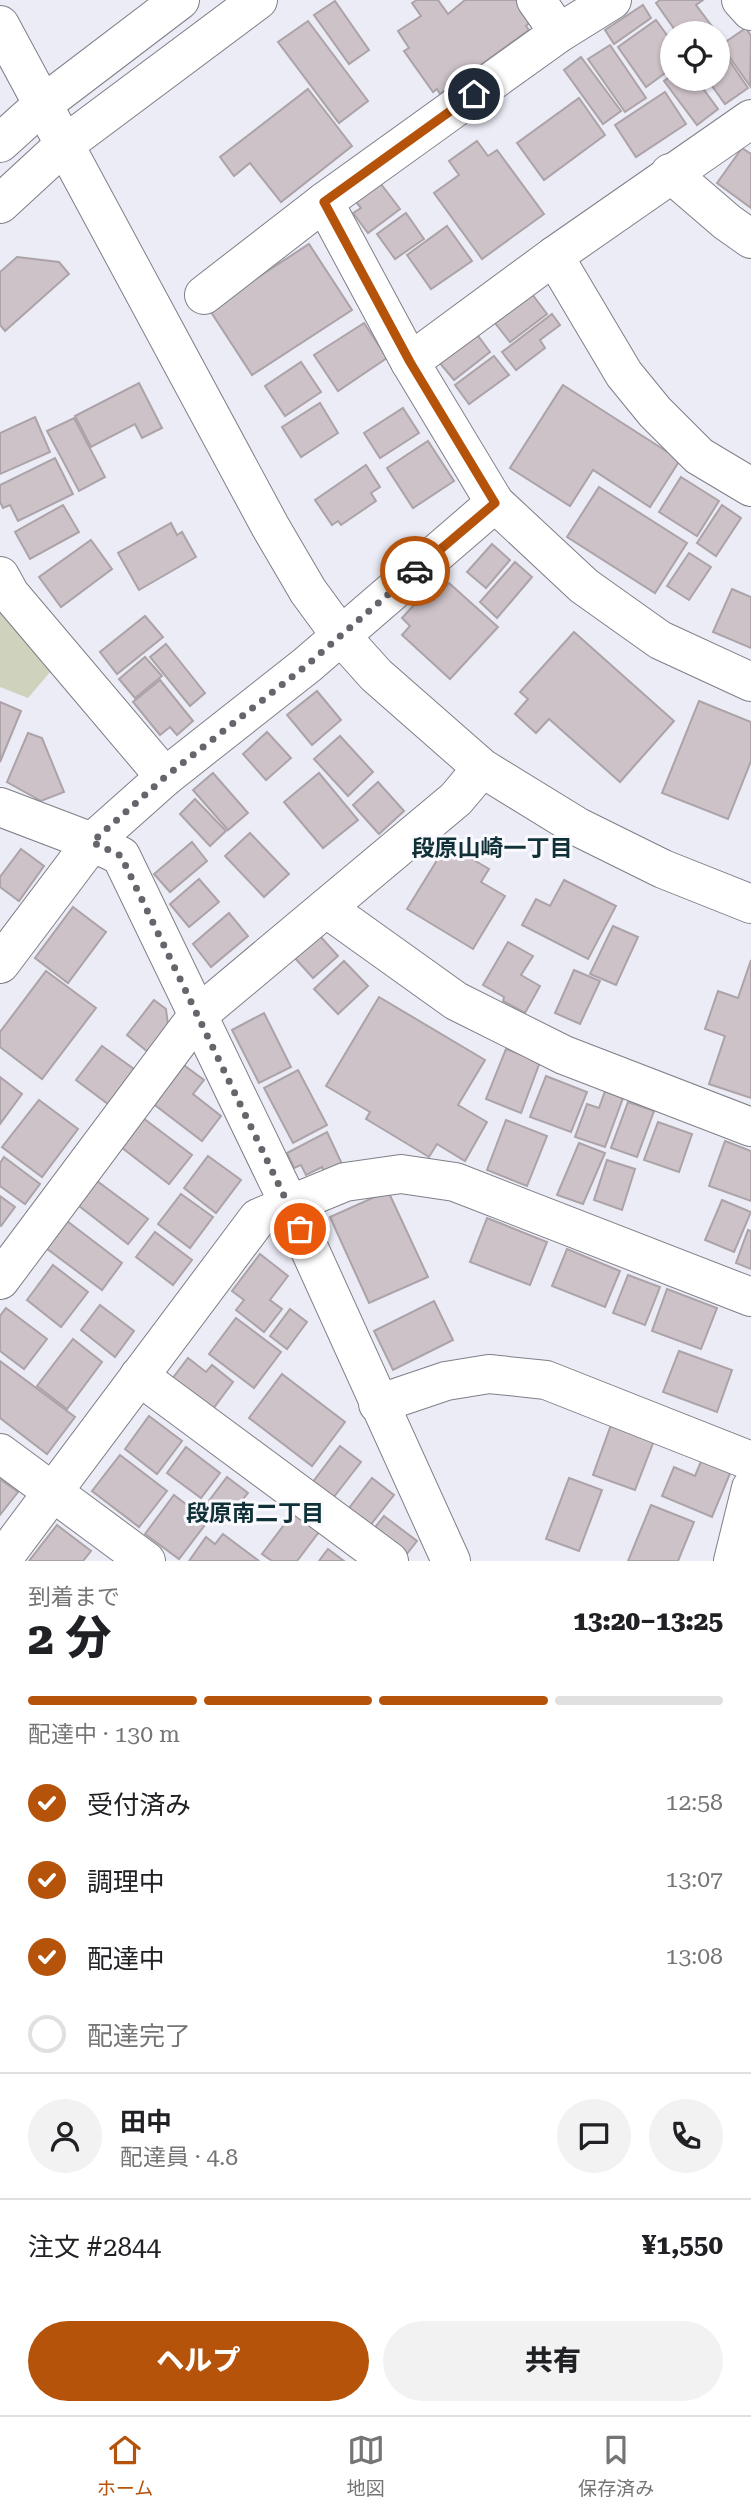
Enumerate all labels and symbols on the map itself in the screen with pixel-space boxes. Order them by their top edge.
pin [444,64,504,124]
courier [380,536,450,606]
district label: 段原山崎一丁目 [412,835,573,862]
pin [270,1199,330,1259]
district label: 段原南二丁目 [186,1500,324,1527]

